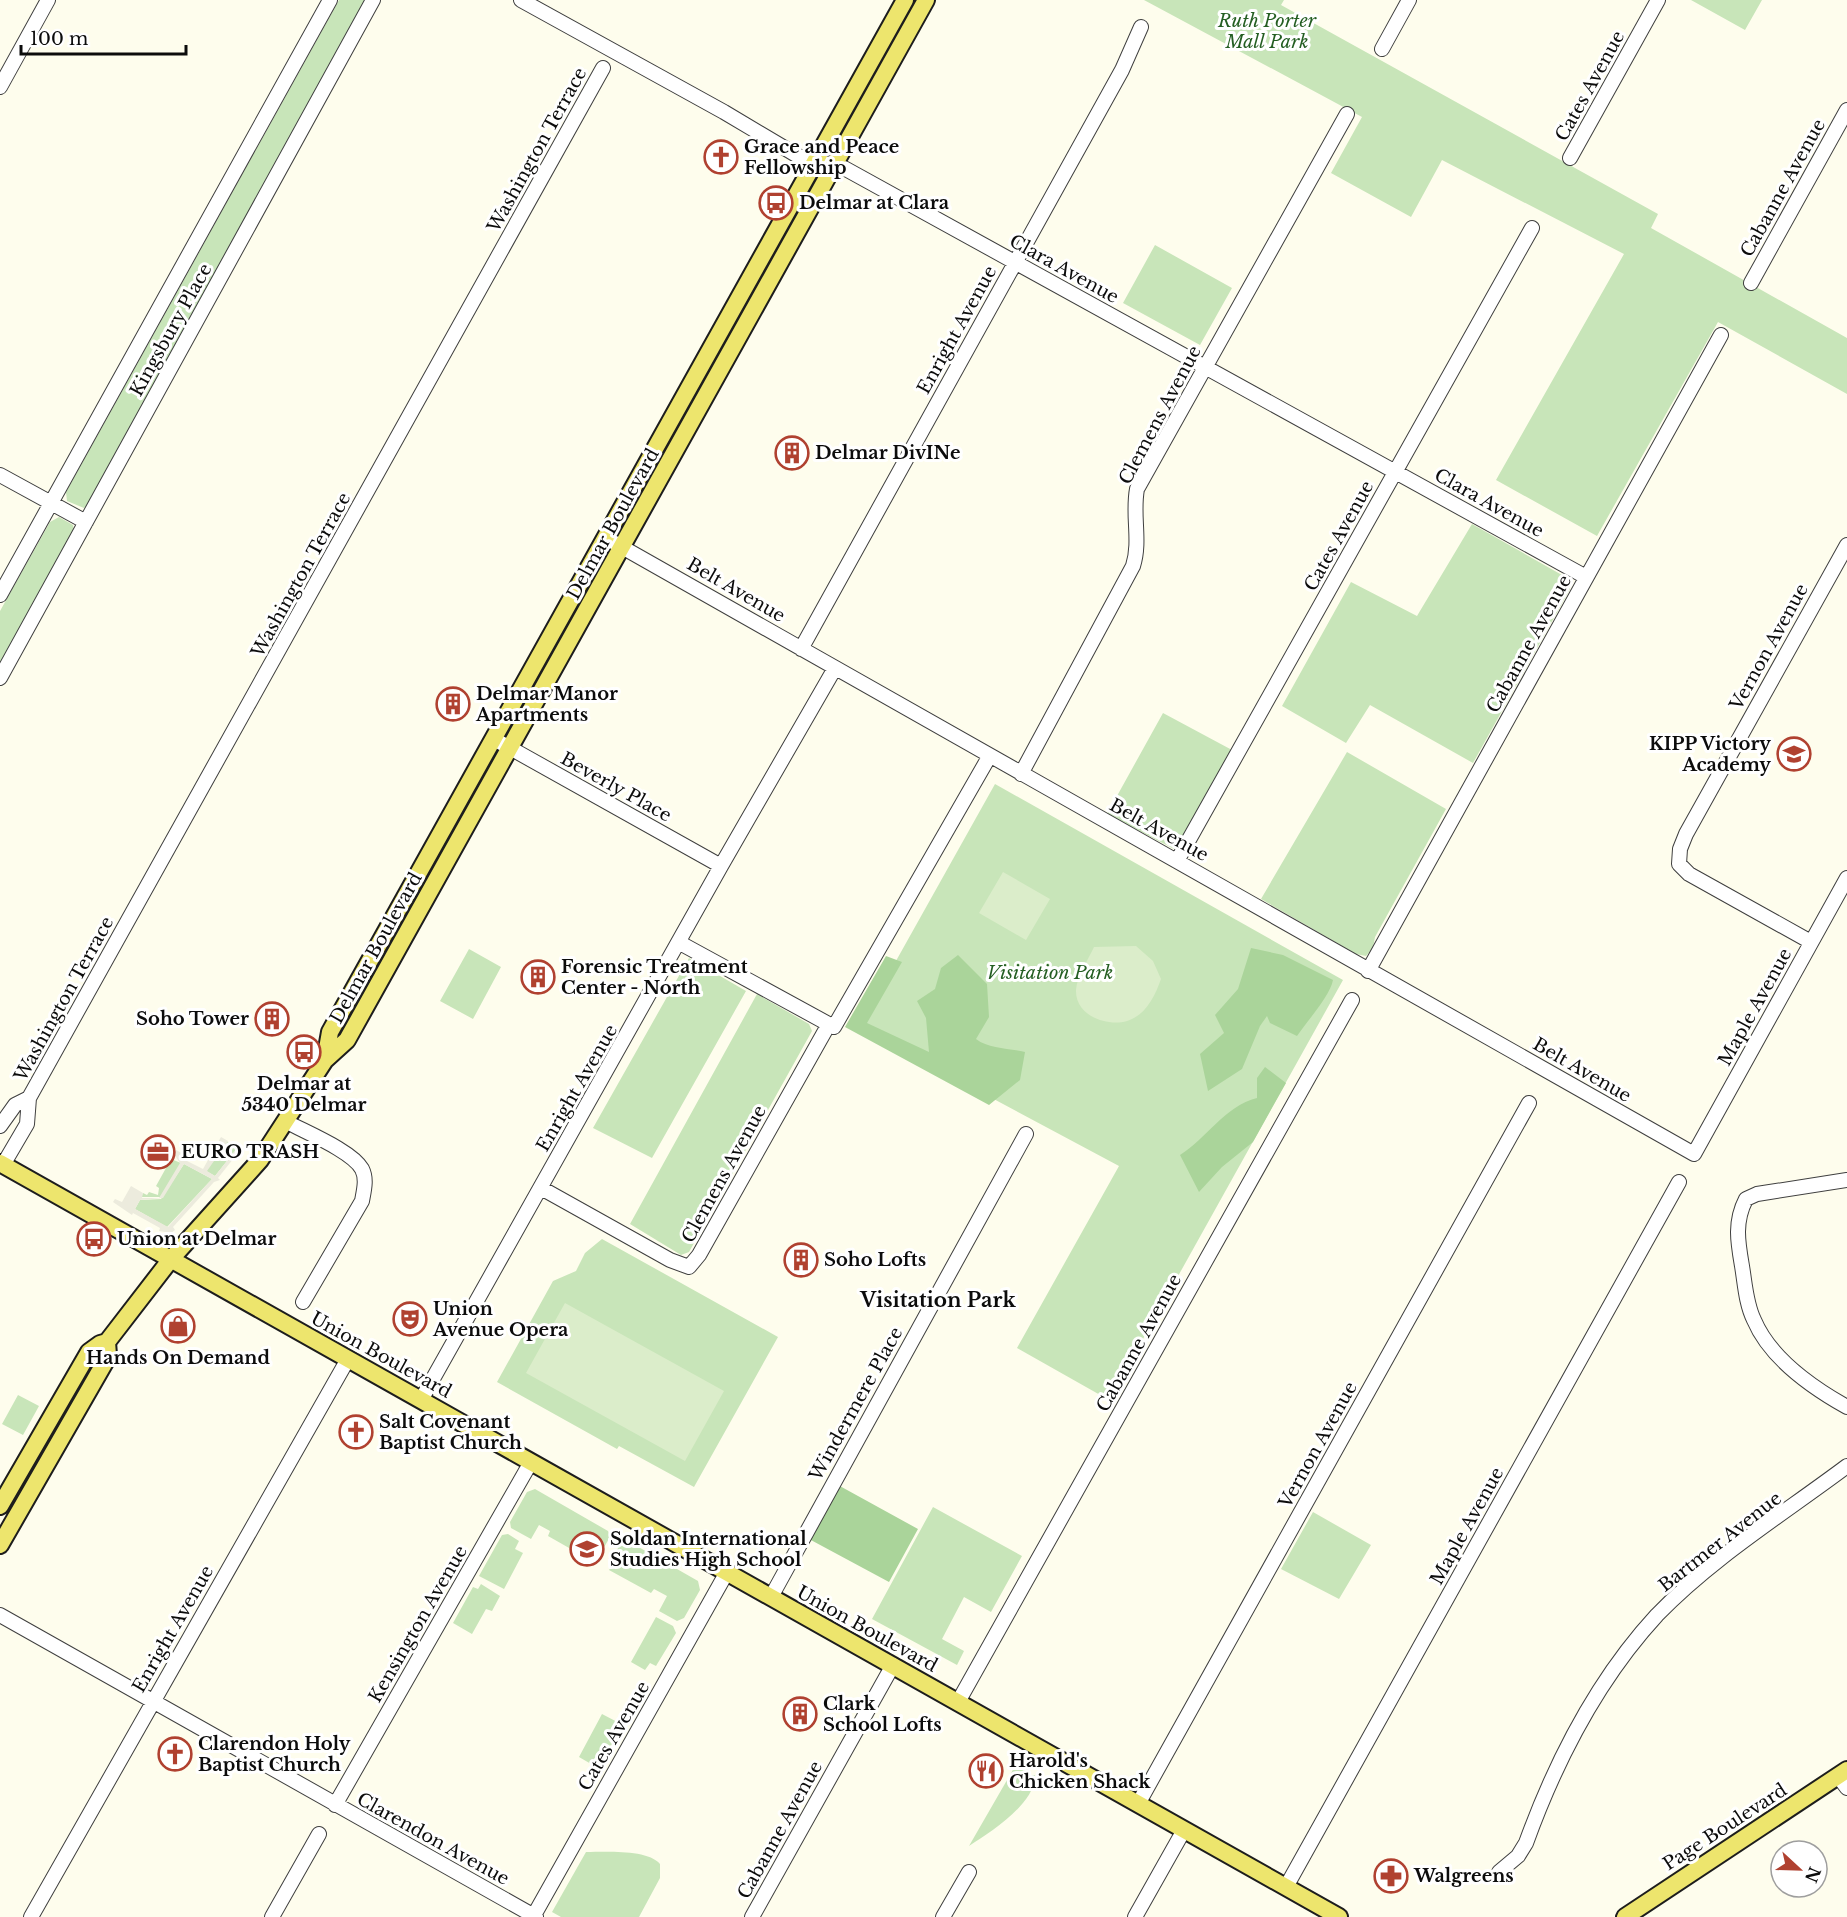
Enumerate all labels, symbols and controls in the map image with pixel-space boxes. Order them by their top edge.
park label: Ruth Porter Mall Park [1217,10,1317,53]
scale bar [21,18,186,56]
street label: Cates Avenue [1551,27,1629,145]
text: 100 m [30,28,88,50]
street label: Washington Terrace [482,64,591,237]
street label: Cabanne Avenue [1736,115,1830,261]
place label: Grace and Peace Fellowship [744,136,899,179]
church icon: Grace and Peace Fellowship [703,139,739,175]
bus stop icon: Delmar at Clara [758,185,794,221]
place label: Delmar at Clara [799,192,950,214]
street label: Clara Avenue [1005,230,1123,308]
street label: Kingsbury Place [125,260,217,400]
street label: Enright Avenue [913,262,1001,398]
street label: Clemens Avenue [1114,342,1206,488]
building icon: Delmar DivINe [774,435,810,471]
place label: Delmar DivINe [815,442,960,464]
street label: Delmar Boulevard [562,445,664,603]
street label: Clara Avenue [1430,464,1548,542]
street label: Cates Avenue [1300,477,1378,595]
street label: Washington Terrace [246,489,355,662]
street label: Belt Avenue [683,553,789,627]
street label: Cabanne Avenue [1482,571,1576,717]
street label: Vernon Avenue [1725,580,1813,715]
place label: Delmar Manor Apartments [475,683,618,726]
building icon: Delmar Manor Apartments [435,686,471,722]
place label: KIPP Victory Academy [1649,733,1771,776]
school or university icon: KIPP Victory Academy [1776,736,1812,772]
street label: Beverly Place [557,747,675,827]
street label: Belt Avenue [1106,794,1212,866]
street label: Delmar Boulevard [325,869,427,1027]
street label: Washington Terrace [9,913,118,1086]
street label: Maple Avenue [1714,944,1796,1070]
place label: Forensic Treatment Center - North [561,956,748,999]
building icon: Forensic Treatment Center - North [520,959,556,995]
park label: Visitation Park [987,962,1113,984]
building icon: Soho Tower [254,1001,290,1037]
place label: Soho Tower [136,1008,249,1030]
street label: Enright Avenue [532,1021,622,1155]
street label: Belt Avenue [1529,1033,1635,1107]
bus stop icon: Delmar at 5340 Delmar [286,1034,322,1070]
place label: Delmar at 5340 Delmar [241,1073,367,1116]
street label: Clemens Avenue [677,1101,771,1247]
office icon: EURO TRASH [140,1134,176,1170]
place label: EURO TRASH [181,1141,319,1163]
bus stop icon: Union at Delmar [76,1221,112,1257]
place label: Union at Delmar [117,1228,276,1250]
building icon: Soho Lofts [783,1242,819,1278]
place label: Soho Lofts [824,1249,926,1271]
street label: Cabanne Avenue [1092,1270,1186,1416]
district label: Visitation Park [859,1288,1016,1312]
place label: Union Avenue Opera [432,1298,569,1341]
theatre icon: Union Avenue Opera [392,1301,428,1337]
street label: Union Boulevard [307,1307,455,1403]
shop icon: Hands On Demand [160,1308,196,1344]
street label: Windermere Place [804,1323,907,1486]
place label: Hands On Demand [86,1347,270,1369]
street label: Vernon Avenue [1274,1378,1362,1513]
place label: Salt Covenant Baptist Church [379,1411,522,1454]
church icon: Salt Covenant Baptist Church [338,1414,374,1450]
street label: Maple Avenue [1426,1463,1508,1589]
street label: Bartmer Avenue [1654,1487,1786,1597]
place label: Soldan International Studies High School [610,1528,807,1571]
school or university icon: Soldan International Studies High School [569,1531,605,1567]
street label: Kensington Avenue [364,1542,472,1706]
street label: Enright Avenue [128,1562,218,1696]
street label: Union Boulevard [793,1581,941,1677]
street label: Cates Avenue [574,1677,654,1795]
place label: Clark School Lofts [823,1693,942,1736]
building icon: Clark School Lofts [782,1696,818,1732]
place label: Clarendon Holy Baptist Church [198,1733,351,1776]
church icon: Clarendon Holy Baptist Church [157,1736,193,1772]
place label: Harold's Chicken Shack [1009,1750,1151,1793]
restaurant icon: Harold's Chicken Shack [968,1753,1004,1789]
street label: Cabanne Avenue [733,1757,827,1903]
street label: Page Boulevard [1659,1779,1791,1875]
street label: Clarendon Avenue [353,1788,513,1890]
north arrow [1769,1839,1829,1899]
pharmacy icon: Walgreens [1373,1858,1409,1894]
text: N [1801,1864,1825,1885]
place label: Walgreens [1413,1865,1514,1887]

